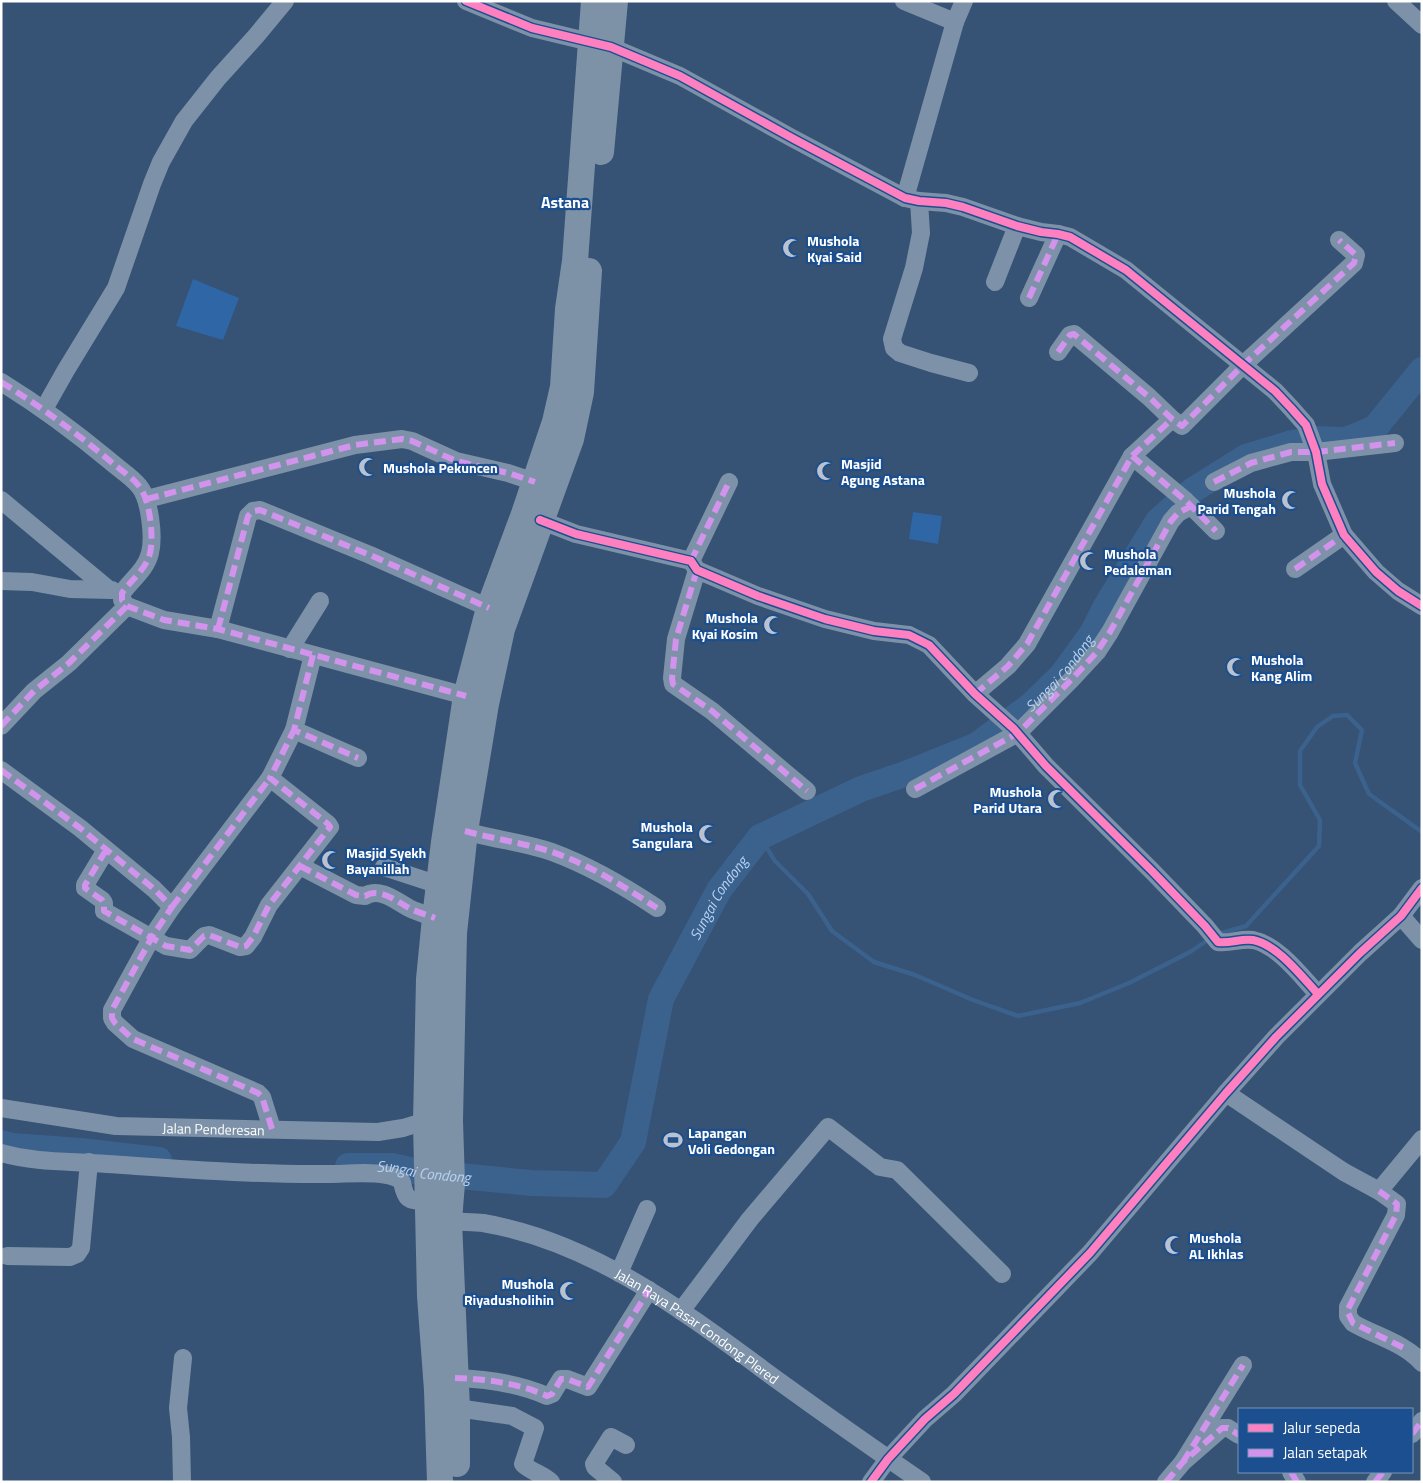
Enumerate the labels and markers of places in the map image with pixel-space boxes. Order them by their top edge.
place label: Mushola Kyai Said [807,230,862,267]
mosque icon: Mushola Kyai Said [781,237,803,259]
place label: Masjid Agung Astana [841,453,925,490]
mosque icon: Mushola Pekuncen [357,456,379,478]
place label: Mushola Pekuncen [383,457,498,478]
mosque icon: Masjid Agung Astana [815,460,837,482]
place label: Mushola Parid Tengah [1197,482,1276,519]
mosque icon: Mushola Parid Tengah [1280,489,1302,511]
place label: Mushola Pedaleman [1104,543,1172,580]
mosque icon: Mushola Pedaleman [1078,550,1100,572]
place label: Mushola Kyai Kosim [692,607,758,644]
mosque icon: Mushola Kyai Kosim [762,614,784,636]
place label: Mushola Kang Alim [1251,649,1312,686]
mosque icon: Mushola Kang Alim [1225,656,1247,678]
place label: Mushola Parid Utara [973,781,1042,818]
mosque icon: Mushola Parid Utara [1046,788,1068,810]
place label: Mushola Sangulara [632,816,693,853]
mosque icon: Mushola Sangulara [697,823,719,845]
place label: Masjid Syekh Bayanillah [346,842,426,879]
mosque icon: Masjid Syekh Bayanillah [320,849,342,871]
place label: Lapangan Voli Gedongan [688,1122,775,1159]
sports icon: Lapangan Voli Gedongan [662,1129,684,1151]
place label: Mushola AL Ikhlas [1189,1227,1244,1264]
mosque icon: Mushola AL Ikhlas [1163,1234,1185,1256]
place label: Mushola Riyadusholihin [464,1273,554,1310]
mosque icon: Mushola Riyadusholihin [558,1280,580,1302]

